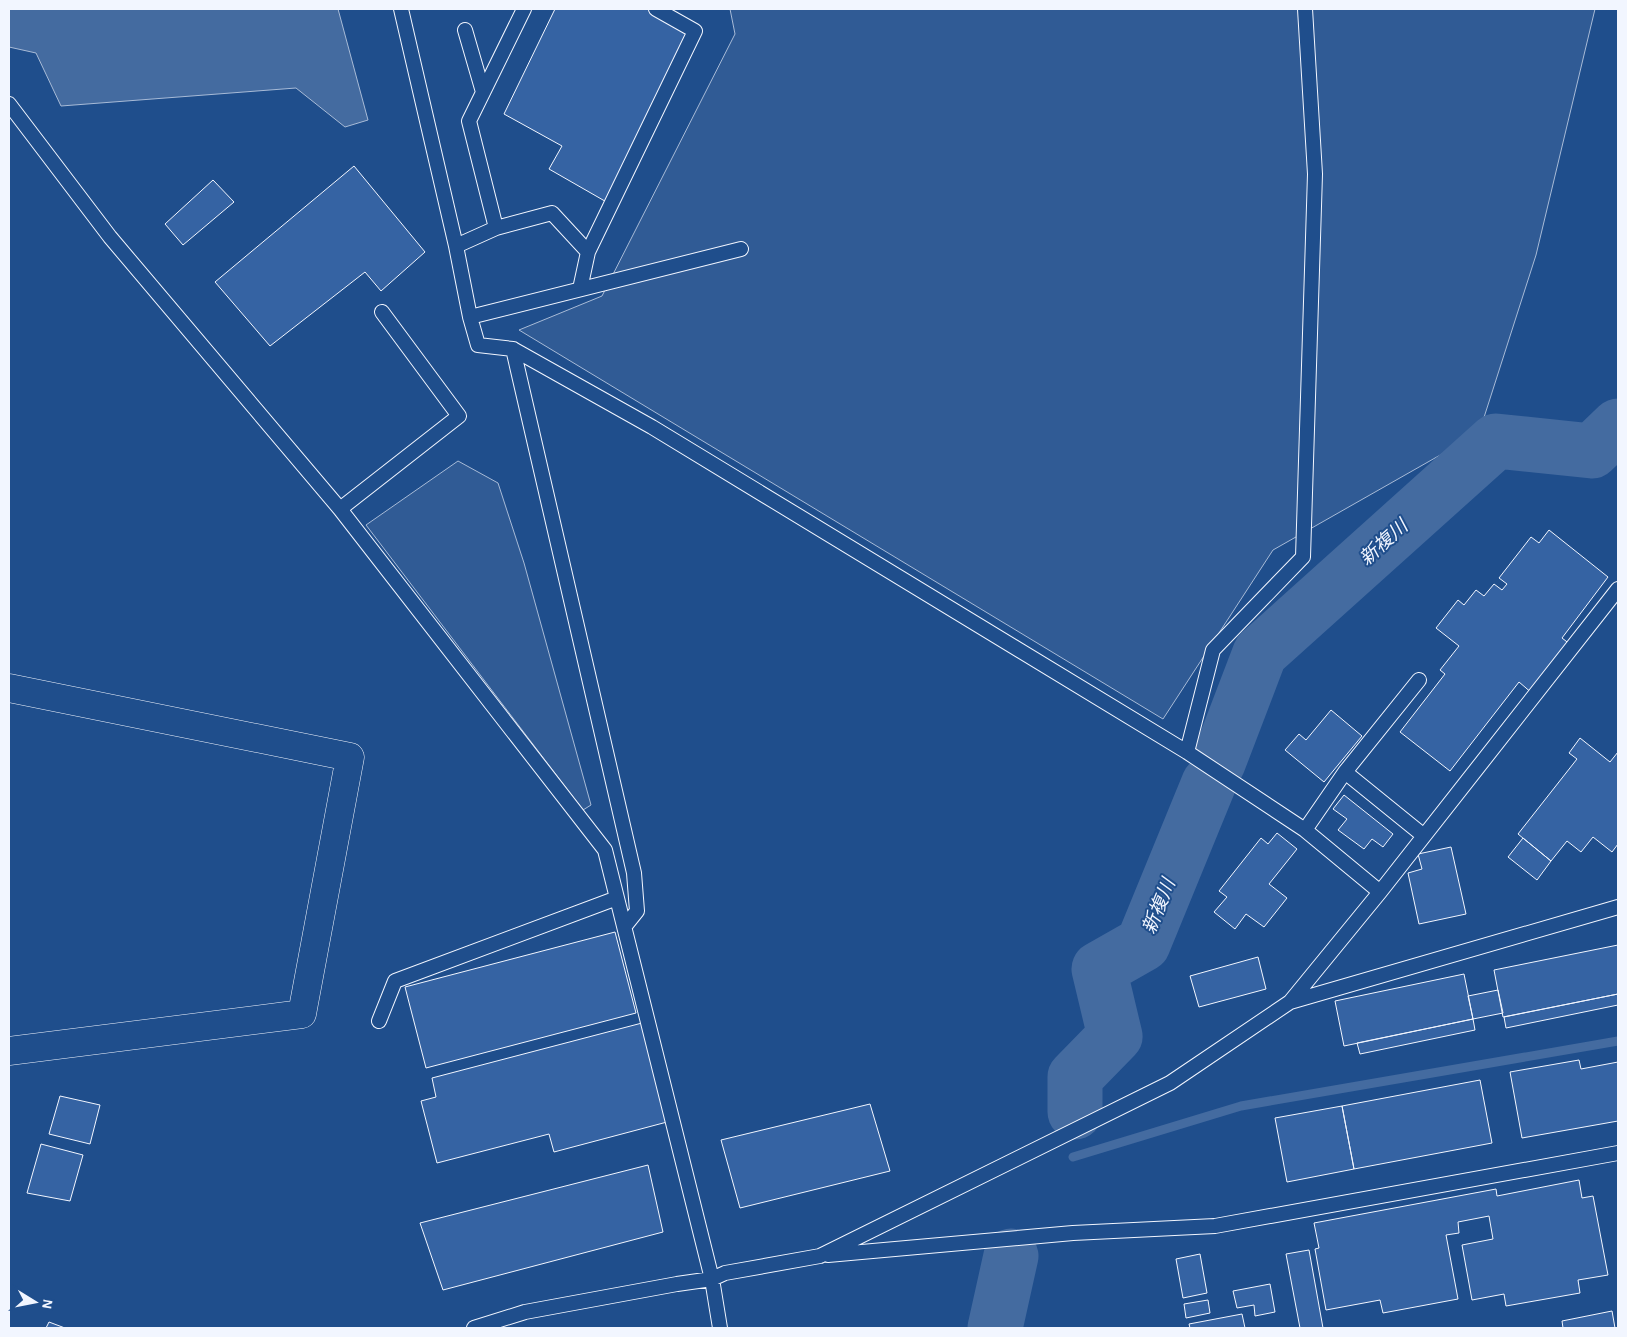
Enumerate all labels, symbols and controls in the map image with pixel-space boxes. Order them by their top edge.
water label: 新複川 [1356,515,1413,569]
water label: 新複川 [1139,874,1180,937]
north arrow [10,1277,60,1327]
text: N [39,1298,55,1310]

